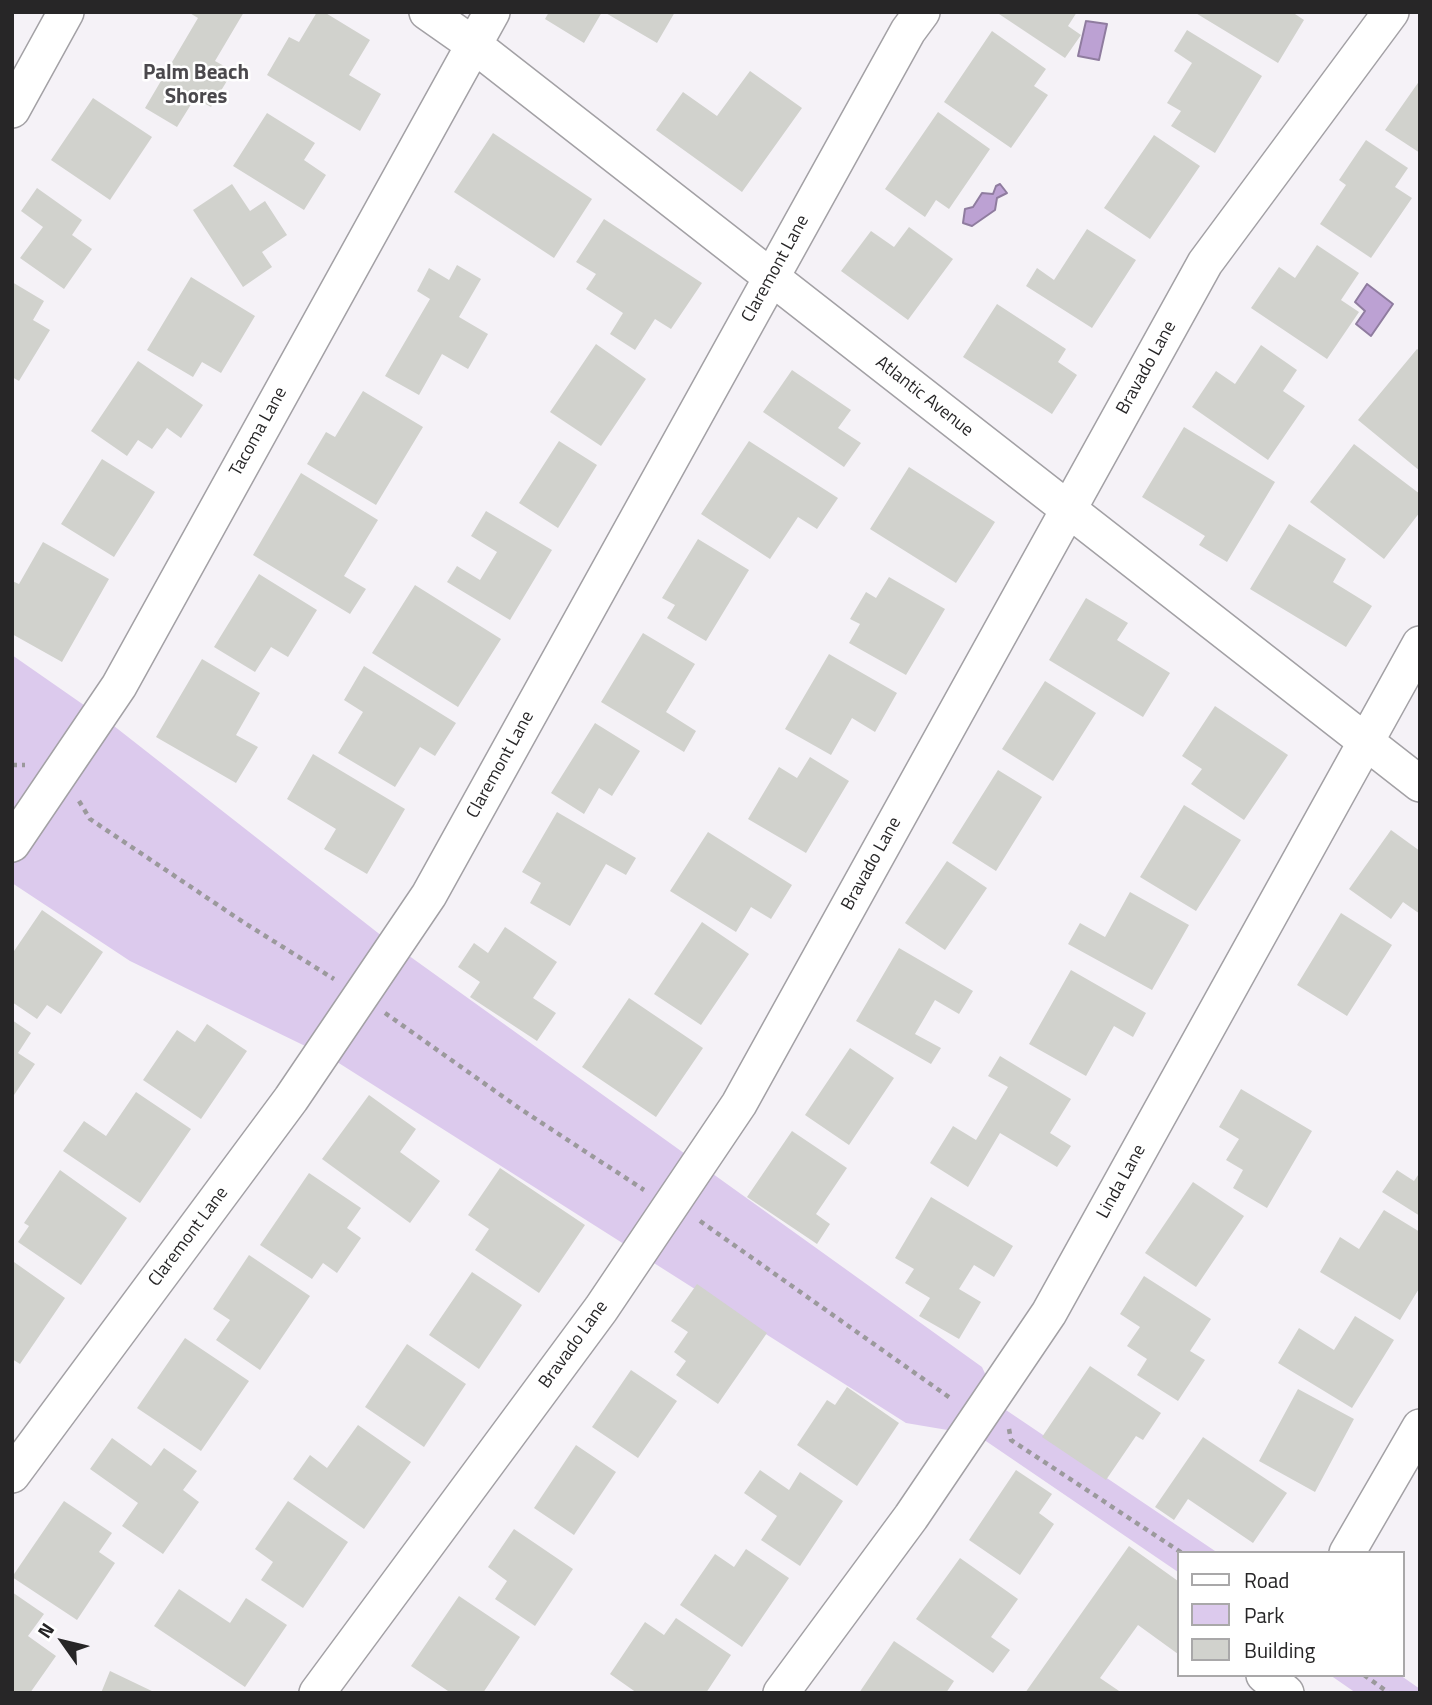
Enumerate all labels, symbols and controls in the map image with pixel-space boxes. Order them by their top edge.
district label: Palm Beach Shores [143,61,249,111]
street label: Claremont Lane [738,212,814,326]
street label: Bravado Lane [1113,318,1181,418]
street label: Atlantic Avenue [871,352,977,442]
street label: Tacoma Lane [226,384,292,480]
street label: Claremont Lane [463,708,539,822]
street label: Bravado Lane [838,814,906,914]
street label: Linda Lane [1093,1141,1151,1223]
street label: Claremont Lane [145,1183,233,1291]
street label: Bravado Lane [535,1297,613,1393]
legend [1176,1551,1404,1677]
text: Road [1244,1564,1289,1596]
text: Park [1244,1599,1284,1631]
north arrow [28,1607,98,1677]
text: N [29,1616,61,1644]
text: Building [1244,1634,1315,1666]

